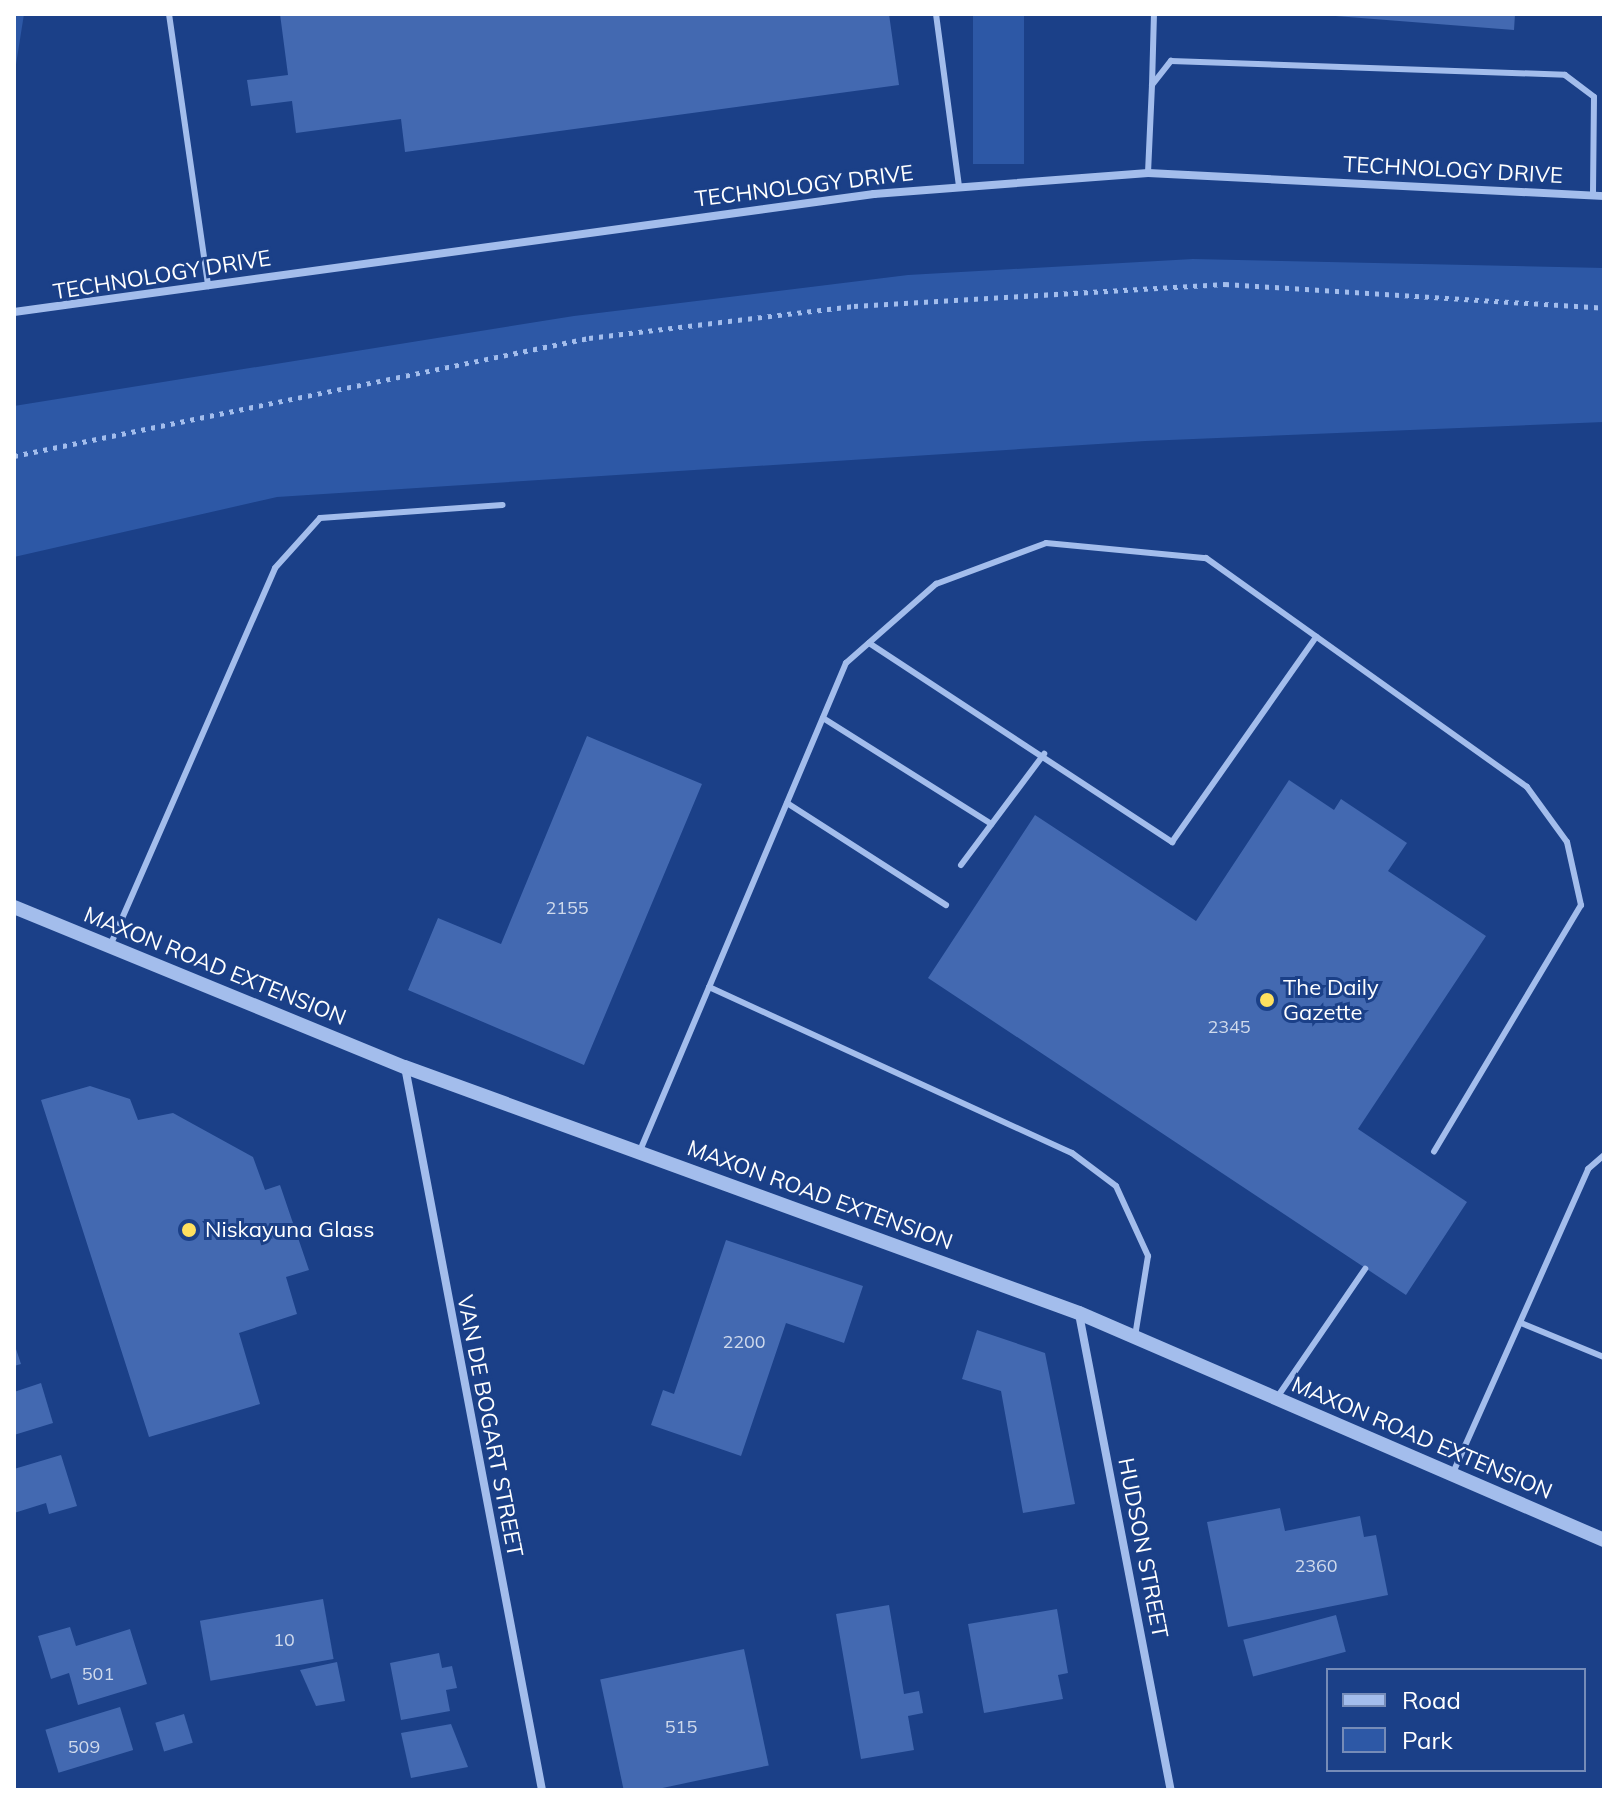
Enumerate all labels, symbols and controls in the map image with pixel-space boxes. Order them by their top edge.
street label: TECHNOLOGY DRIVE [1342,151,1564,189]
street label: TECHNOLOGY DRIVE [693,159,915,213]
street label: TECHNOLOGY DRIVE [51,245,273,305]
house number: 2155 [545,897,589,919]
street label: MAXON ROAD EXTENSION [80,901,350,1031]
place label: The Daily Gazette [1283,974,1379,1026]
marker: The Daily Gazette [1258,991,1276,1009]
house number: 2345 [1207,1016,1251,1038]
street label: MAXON ROAD EXTENSION [684,1135,956,1255]
place label: Niskayuna Glass [205,1217,374,1243]
marker: Niskayuna Glass [180,1221,198,1239]
street label: VAN DE BOGART STREET [452,1293,528,1559]
house number: 2200 [722,1331,766,1353]
street label: MAXON ROAD EXTENSION [1288,1371,1556,1505]
street label: HUDSON STREET [1113,1456,1173,1640]
house number: 2360 [1294,1555,1338,1577]
house number: 10 [273,1629,295,1651]
house number: 501 [82,1663,114,1685]
legend [1326,1668,1586,1772]
text: Road [1402,1685,1461,1715]
house number: 515 [665,1716,697,1738]
text: Park [1402,1725,1453,1755]
house number: 509 [68,1736,100,1758]

